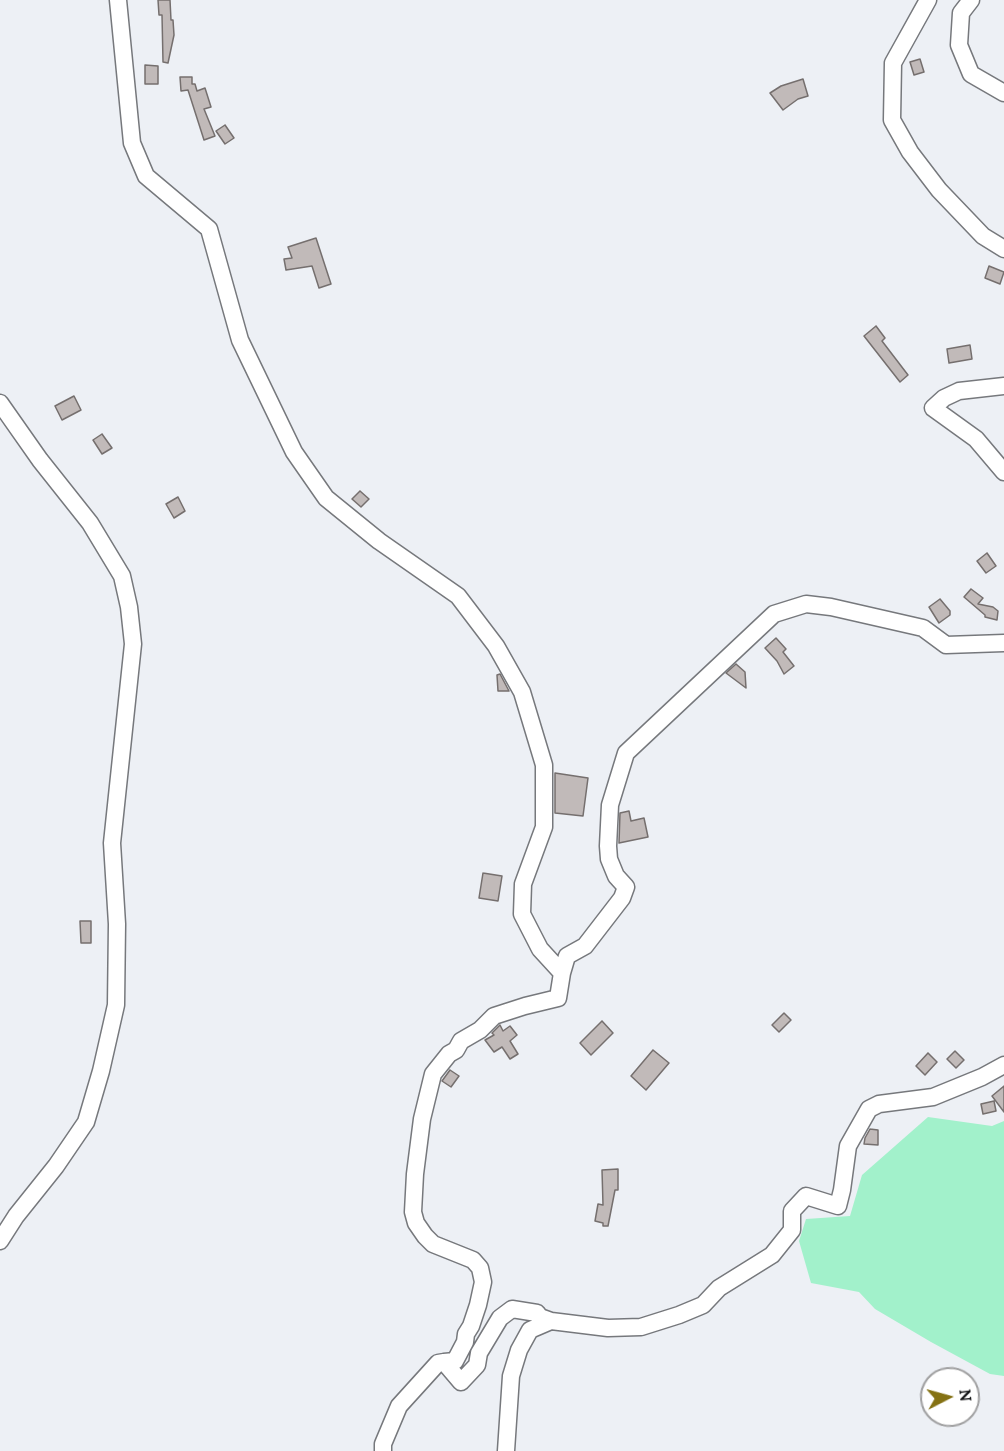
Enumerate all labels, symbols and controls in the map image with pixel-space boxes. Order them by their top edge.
north arrow [920,1367,980,1427]
text: N [955,1388,977,1403]

